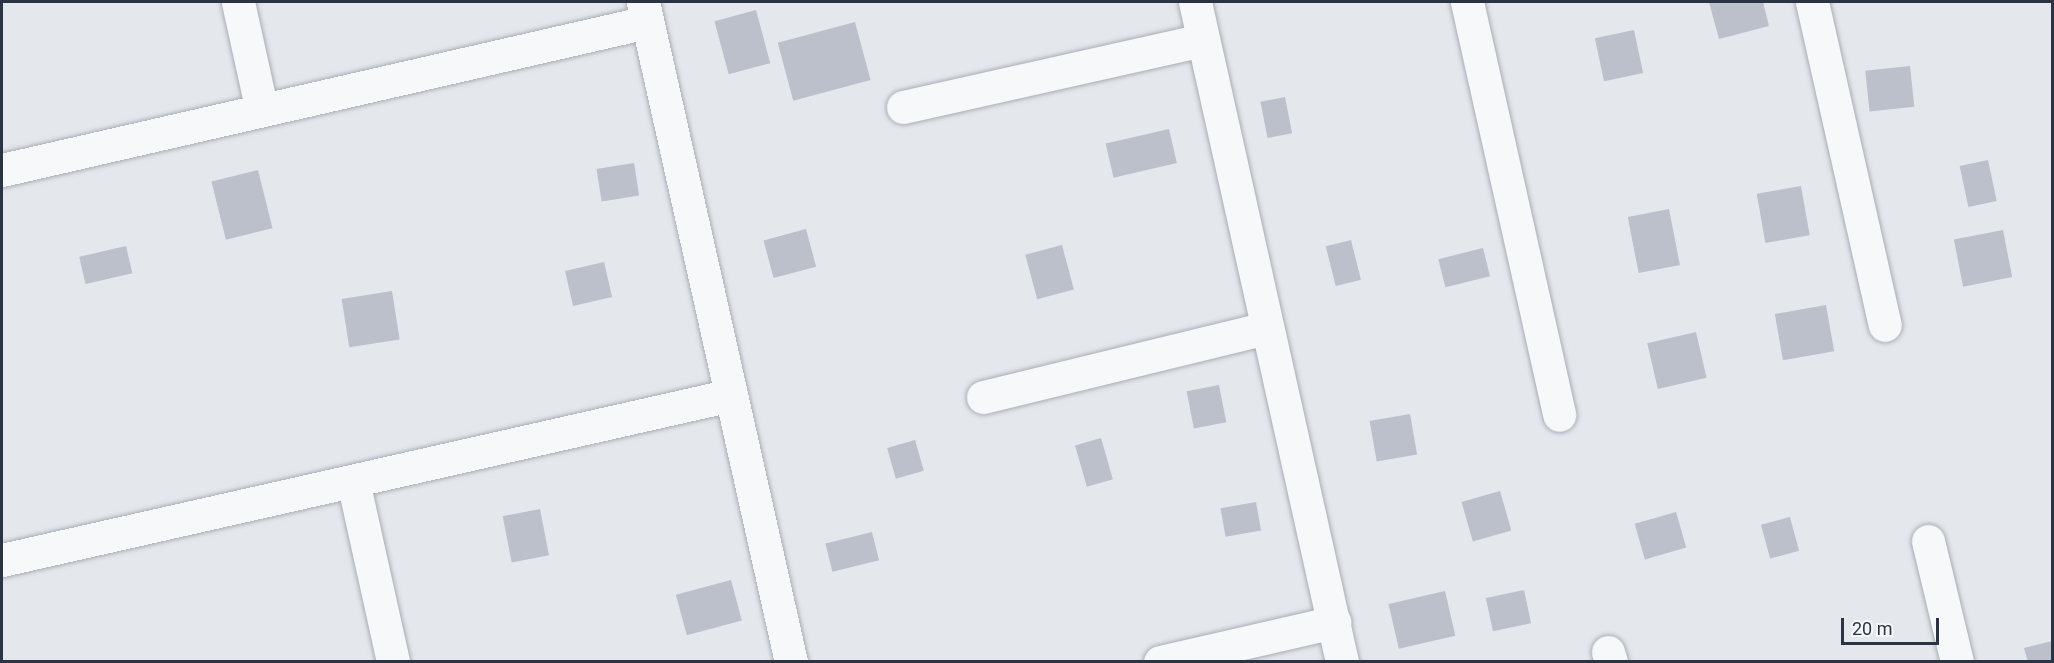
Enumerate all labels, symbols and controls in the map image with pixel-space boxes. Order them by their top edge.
scale bar [1844,606,1942,644]
text: 20 m [1852,618,1892,639]

